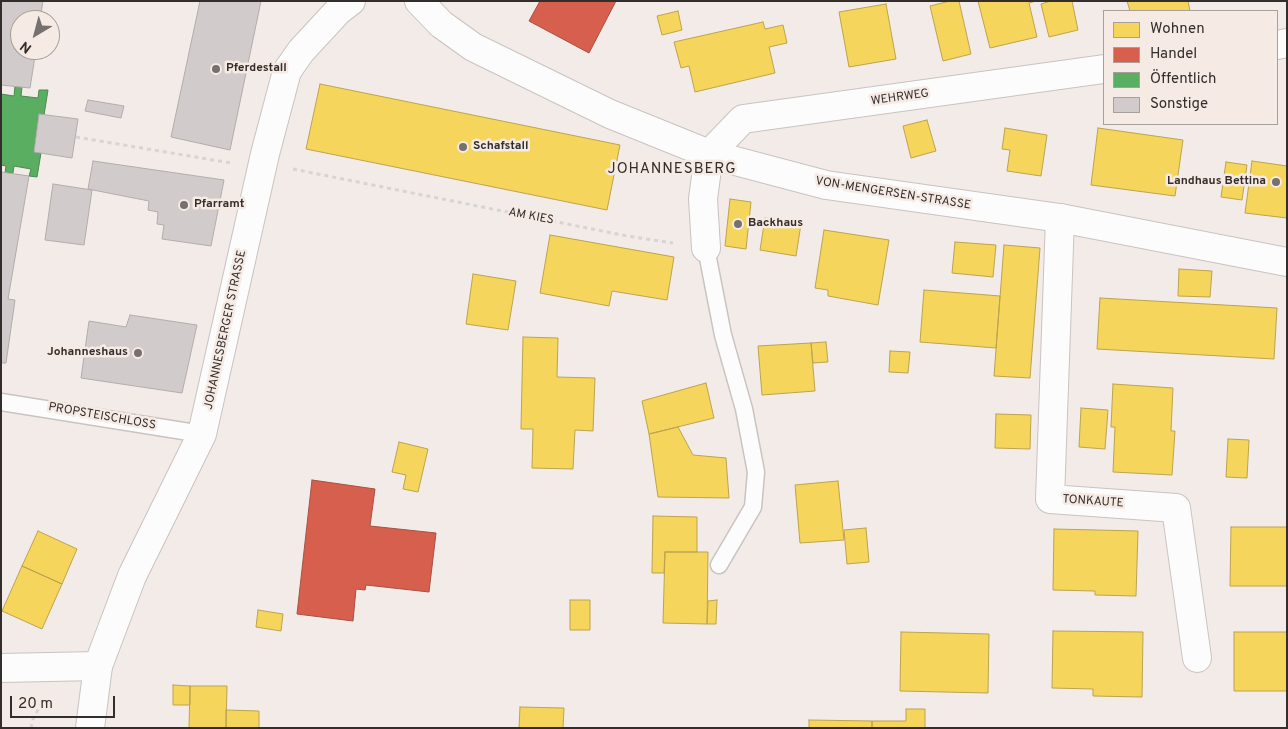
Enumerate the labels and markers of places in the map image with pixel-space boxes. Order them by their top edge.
place label: Pferdestall [226,62,287,76]
marker: Pferdestall [210,63,222,75]
place label: Schafstall [473,140,529,154]
marker: Schafstall [457,141,469,153]
place label: Landhaus Bettina [1167,175,1266,189]
marker: Landhaus Bettina [1270,176,1282,188]
place label: Pfarramt [194,198,244,212]
marker: Pfarramt [178,199,190,211]
place label: Backhaus [748,217,803,231]
marker: Backhaus [732,218,744,230]
place label: Johanneshaus [47,346,128,360]
marker: Johanneshaus [132,347,144,359]

